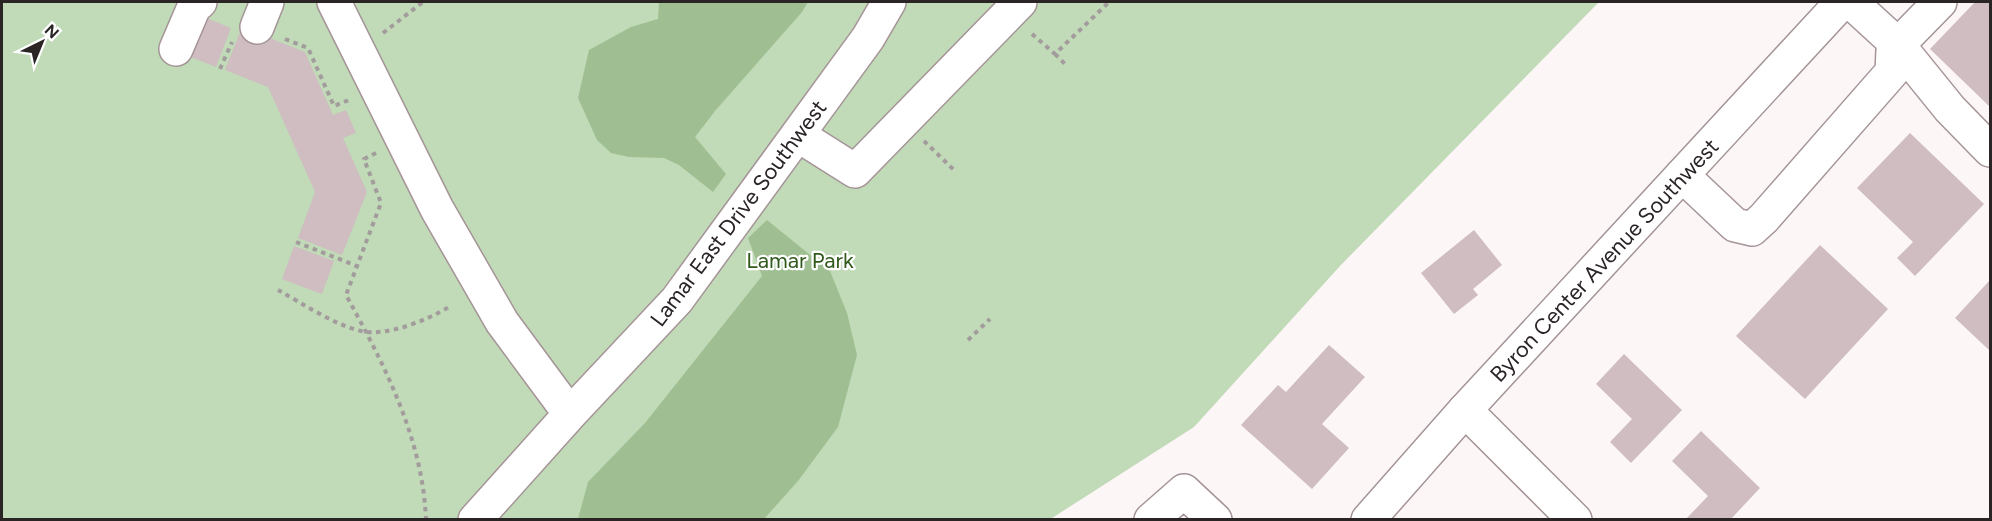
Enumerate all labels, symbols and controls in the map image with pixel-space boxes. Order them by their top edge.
north arrow [12,12,72,72]
text: N [41,20,63,43]
street label: Lamar East Drive Southwest [644,95,832,332]
street label: Byron Center Avenue Southwest [1484,133,1724,388]
park label: Lamar Park [746,247,854,274]

